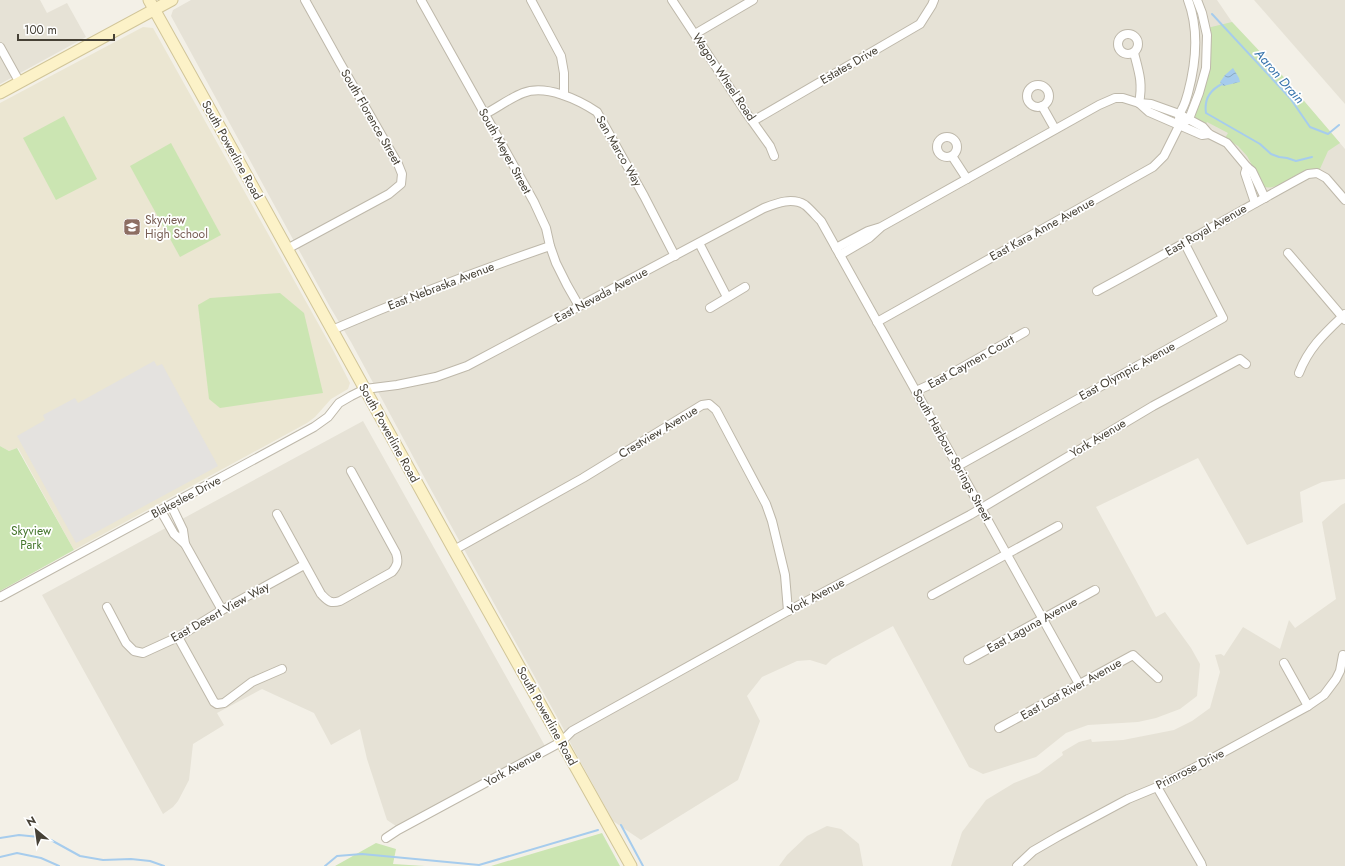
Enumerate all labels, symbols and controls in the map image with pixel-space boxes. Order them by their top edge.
scale bar [18,16,114,42]
text: 100 m [24,21,57,39]
street label: Wagon Wheel Road [688,29,760,125]
street label: Estates Drive [817,41,881,89]
water label: Aaron Drain [1250,44,1309,108]
street label: South Florence Street [336,66,406,168]
street label: South Powerline Road [197,97,267,203]
street label: South Meyer Street [474,105,536,197]
street label: San Marco Way [591,112,647,190]
street label: East Kara Anne Avenue [986,193,1098,265]
street label: East Royal Avenue [1162,199,1250,261]
place label: Skyview High School [145,211,208,243]
school or university icon: Skyview High School [122,217,142,237]
street label: East Nebraska Avenue [385,257,497,315]
street label: East Nevada Avenue [551,263,651,327]
street label: East Caymen Court [924,331,1018,393]
street label: East Olympic Avenue [1076,337,1178,405]
street label: South Powerline Road [354,380,424,486]
street label: South Harbour Springs Street [908,385,996,525]
street label: Crestview Avenue [615,401,701,463]
street label: York Avenue [1067,414,1129,462]
street label: Blakeslee Drive [148,471,224,523]
park label: Skyview Park [11,522,52,554]
street label: York Avenue [784,573,848,619]
street label: East Desert View Way [167,577,273,647]
street label: East Laguna Avenue [983,593,1081,657]
street label: East Lost River Avenue [1017,654,1125,724]
street label: South Powerline Road [512,663,582,769]
street label: Primrose Drive [1153,744,1227,794]
street label: York Avenue [481,745,545,791]
north arrow [16,810,56,850]
text: N [23,812,39,830]

